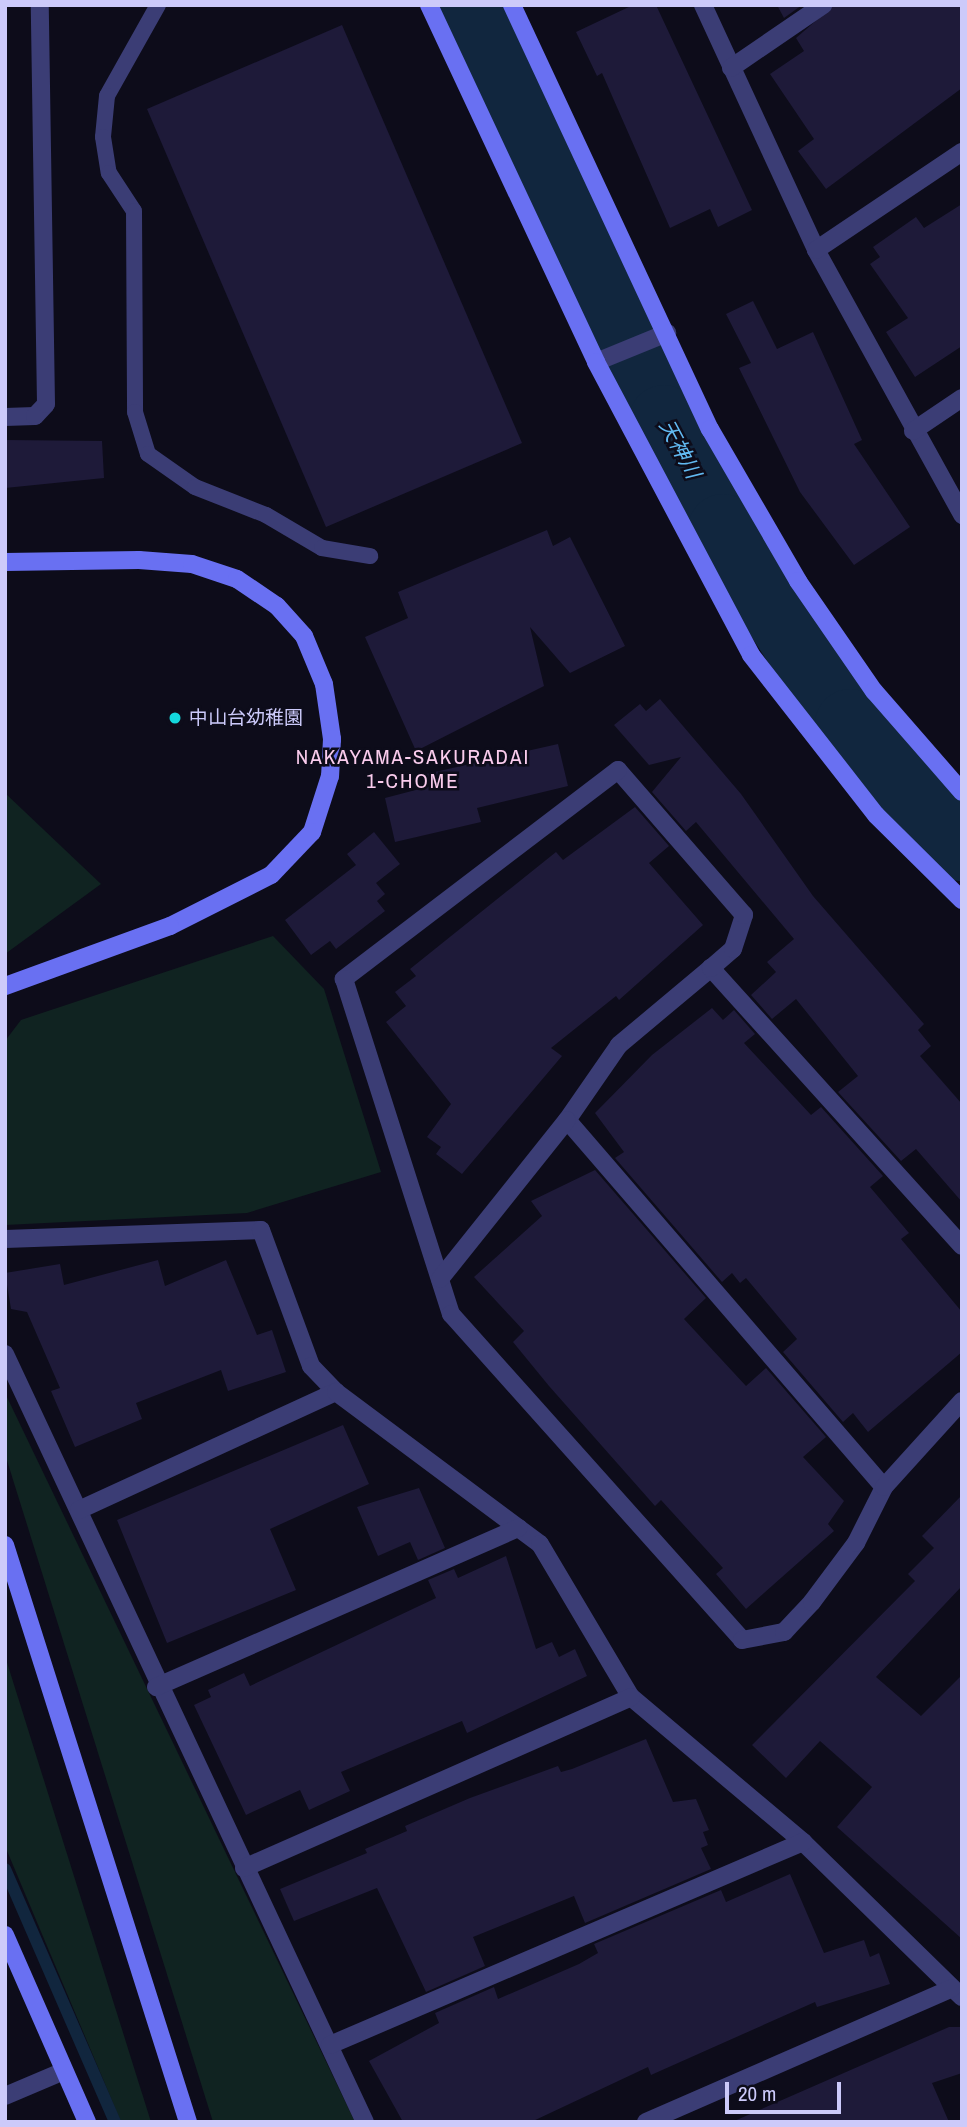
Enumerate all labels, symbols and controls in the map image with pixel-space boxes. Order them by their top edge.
water label: 天神川 [654,415,706,483]
place label: 中山台幼稚園 [189,707,303,729]
marker: 中山台幼稚園 [167,710,183,726]
district label: NAKAYAMA-SAKURADAI 1-CHOME [298,744,528,794]
scale bar [729,2068,844,2112]
text: 20 m [738,2079,776,2108]

